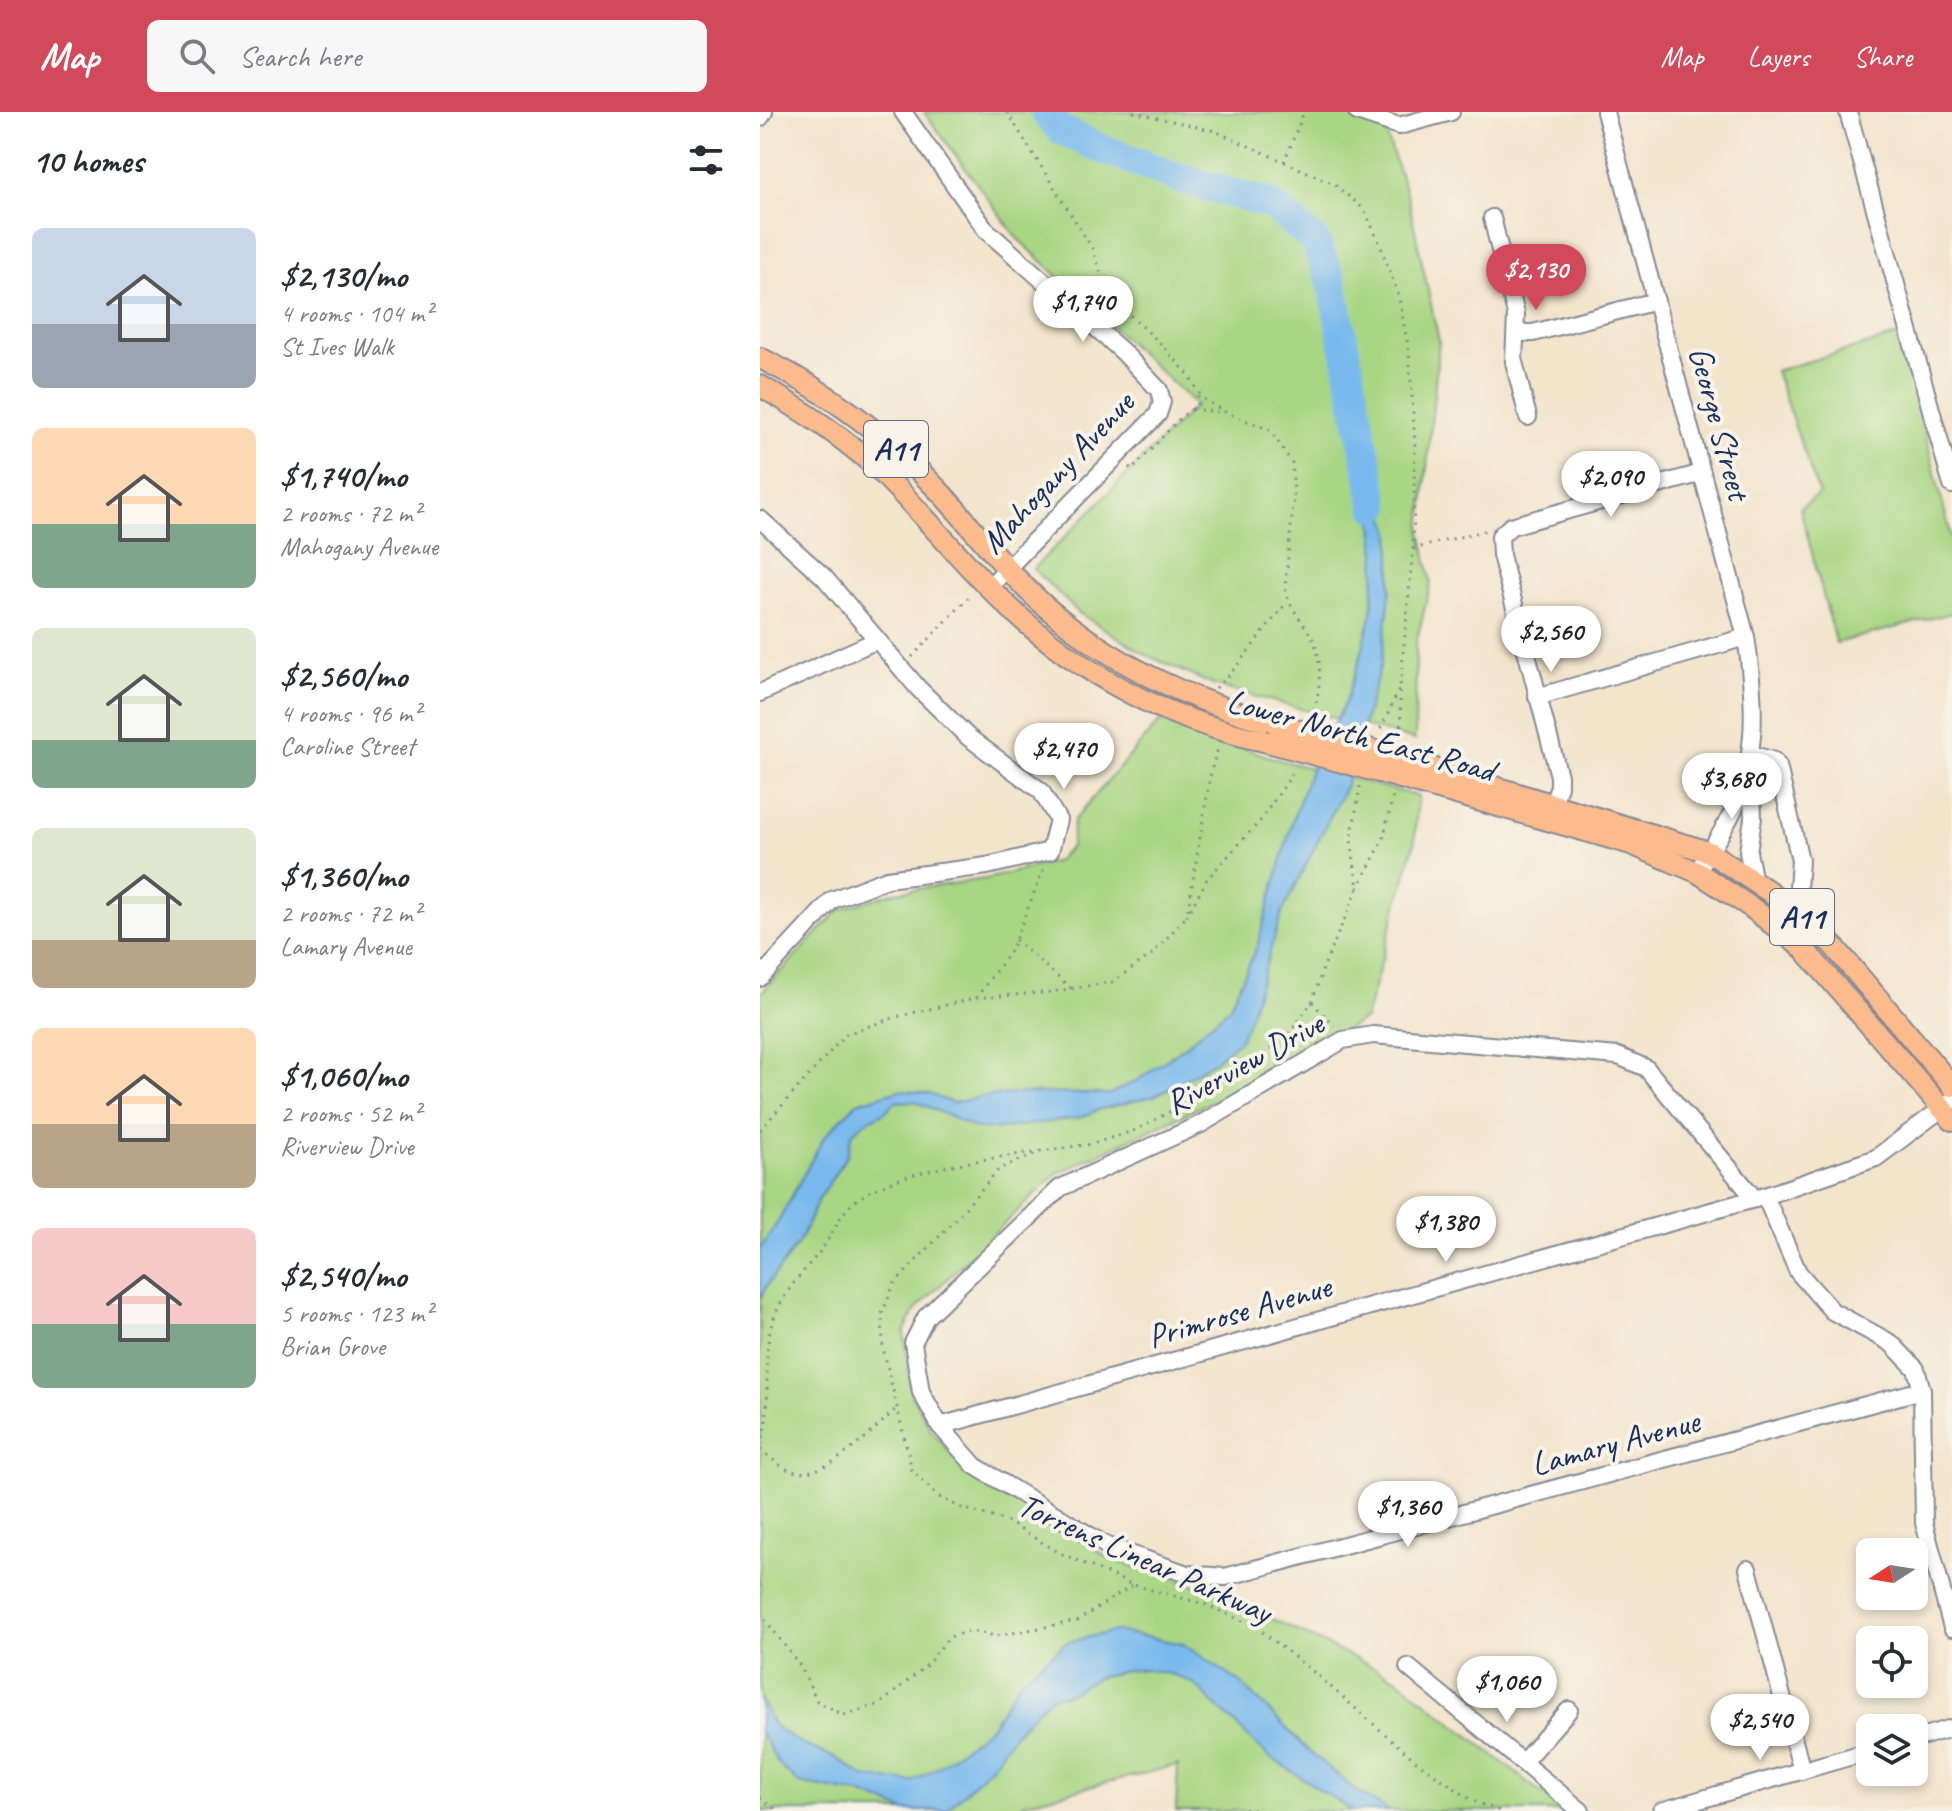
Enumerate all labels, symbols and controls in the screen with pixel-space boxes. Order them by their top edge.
search box [147,20,707,92]
text: Map [40,33,99,80]
icon: search [175,34,219,78]
text: Search here [239,37,361,75]
text: Map [1661,39,1704,74]
text: Layers [1748,39,1809,74]
text: Share [1853,39,1912,74]
icon: filters [684,138,728,182]
text: 10 homes [32,139,143,182]
pin: $2,130 [1471,244,1601,312]
text: $2,130 [1504,253,1568,286]
text: $2,130/mo [280,254,407,297]
icon: home [96,260,192,356]
pin: $1,740 [1018,276,1148,344]
text: $1,740 [1051,285,1115,318]
text: 4 rooms · 104 m² [280,297,432,330]
text: St Ives Walk [280,330,394,363]
street label: George Street [1679,342,1762,508]
street label: Mahogany Avenue [971,380,1144,562]
road number: A11 [864,421,928,477]
pin: $2,090 [1546,451,1676,519]
text: $1,740/mo [280,454,407,497]
icon: home [96,460,192,556]
text: $2,090 [1579,460,1643,493]
text: 2 rooms · 72 m² [280,497,421,530]
text: Mahogany Avenue [280,530,438,563]
pin: $2,560 [1486,606,1616,674]
text: $2,560 [1519,615,1583,648]
text: $2,560/mo [280,654,407,697]
icon: home [96,660,192,756]
street label: Lower North East Road [1223,679,1505,793]
text: 4 rooms · 96 m² [280,697,421,730]
pin: $2,470 [999,723,1129,791]
text: Caroline Street [280,730,415,763]
text: $2,470 [1032,732,1096,765]
pin: $3,680 [1667,753,1797,821]
text: $3,680 [1700,762,1764,795]
text: $1,360/mo [280,854,408,897]
icon: home [96,860,192,956]
road number: A11 [1770,889,1834,945]
text: 2 rooms · 72 m² [280,897,421,930]
text: Lamary Avenue [280,930,412,963]
street label: Riverview Drive [1157,1001,1332,1124]
text: $1,060/mo [280,1054,408,1097]
icon: home [96,1060,192,1156]
text: 2 rooms · 52 m² [280,1097,421,1130]
text: Riverview Drive [280,1130,413,1163]
pin: $1,380 [1381,1196,1511,1264]
text: $1,380 [1414,1205,1478,1238]
text: $2,540/mo [280,1254,406,1297]
icon: home [96,1260,192,1356]
street label: Primrose Avenue [1142,1264,1338,1358]
text: 5 rooms · 123 m² [280,1297,432,1330]
text: Brian Grove [280,1330,385,1363]
street label: Lamary Avenue [1526,1398,1706,1485]
pin: $1,360 [1343,1481,1473,1549]
street label: Torrens Linear Parkway [1012,1483,1281,1634]
text: $1,360 [1376,1490,1440,1523]
north arrow [1856,1538,1928,1610]
map controls [1856,1538,1928,1786]
button: locate [1856,1626,1928,1698]
pin: $1,060 [1442,1656,1572,1724]
text: $1,060 [1475,1665,1539,1698]
pin: $2,540 [1695,1694,1825,1762]
text: $2,540 [1728,1703,1792,1736]
button: layers [1856,1714,1928,1786]

